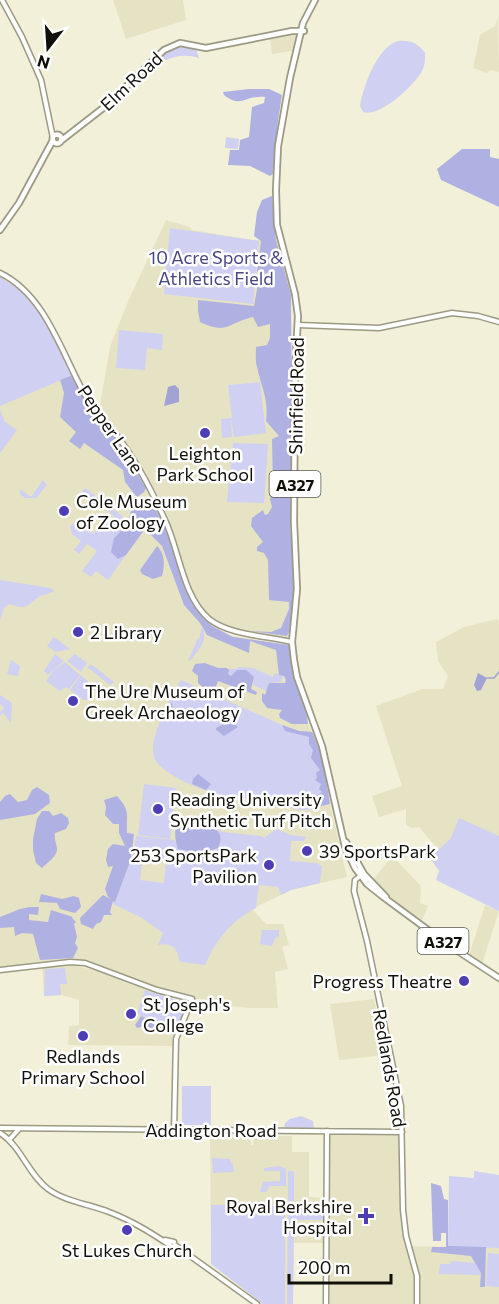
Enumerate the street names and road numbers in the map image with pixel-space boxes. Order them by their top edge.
street label: Elm Road [96,47,166,115]
street label: Shinfield Road [284,337,308,455]
street label: Pepper Lane [74,381,148,477]
road number: A327 [270,471,320,497]
road number: A327 [418,928,468,954]
street label: Redlands Road [369,1007,411,1129]
street label: Addington Road [145,1119,277,1141]

